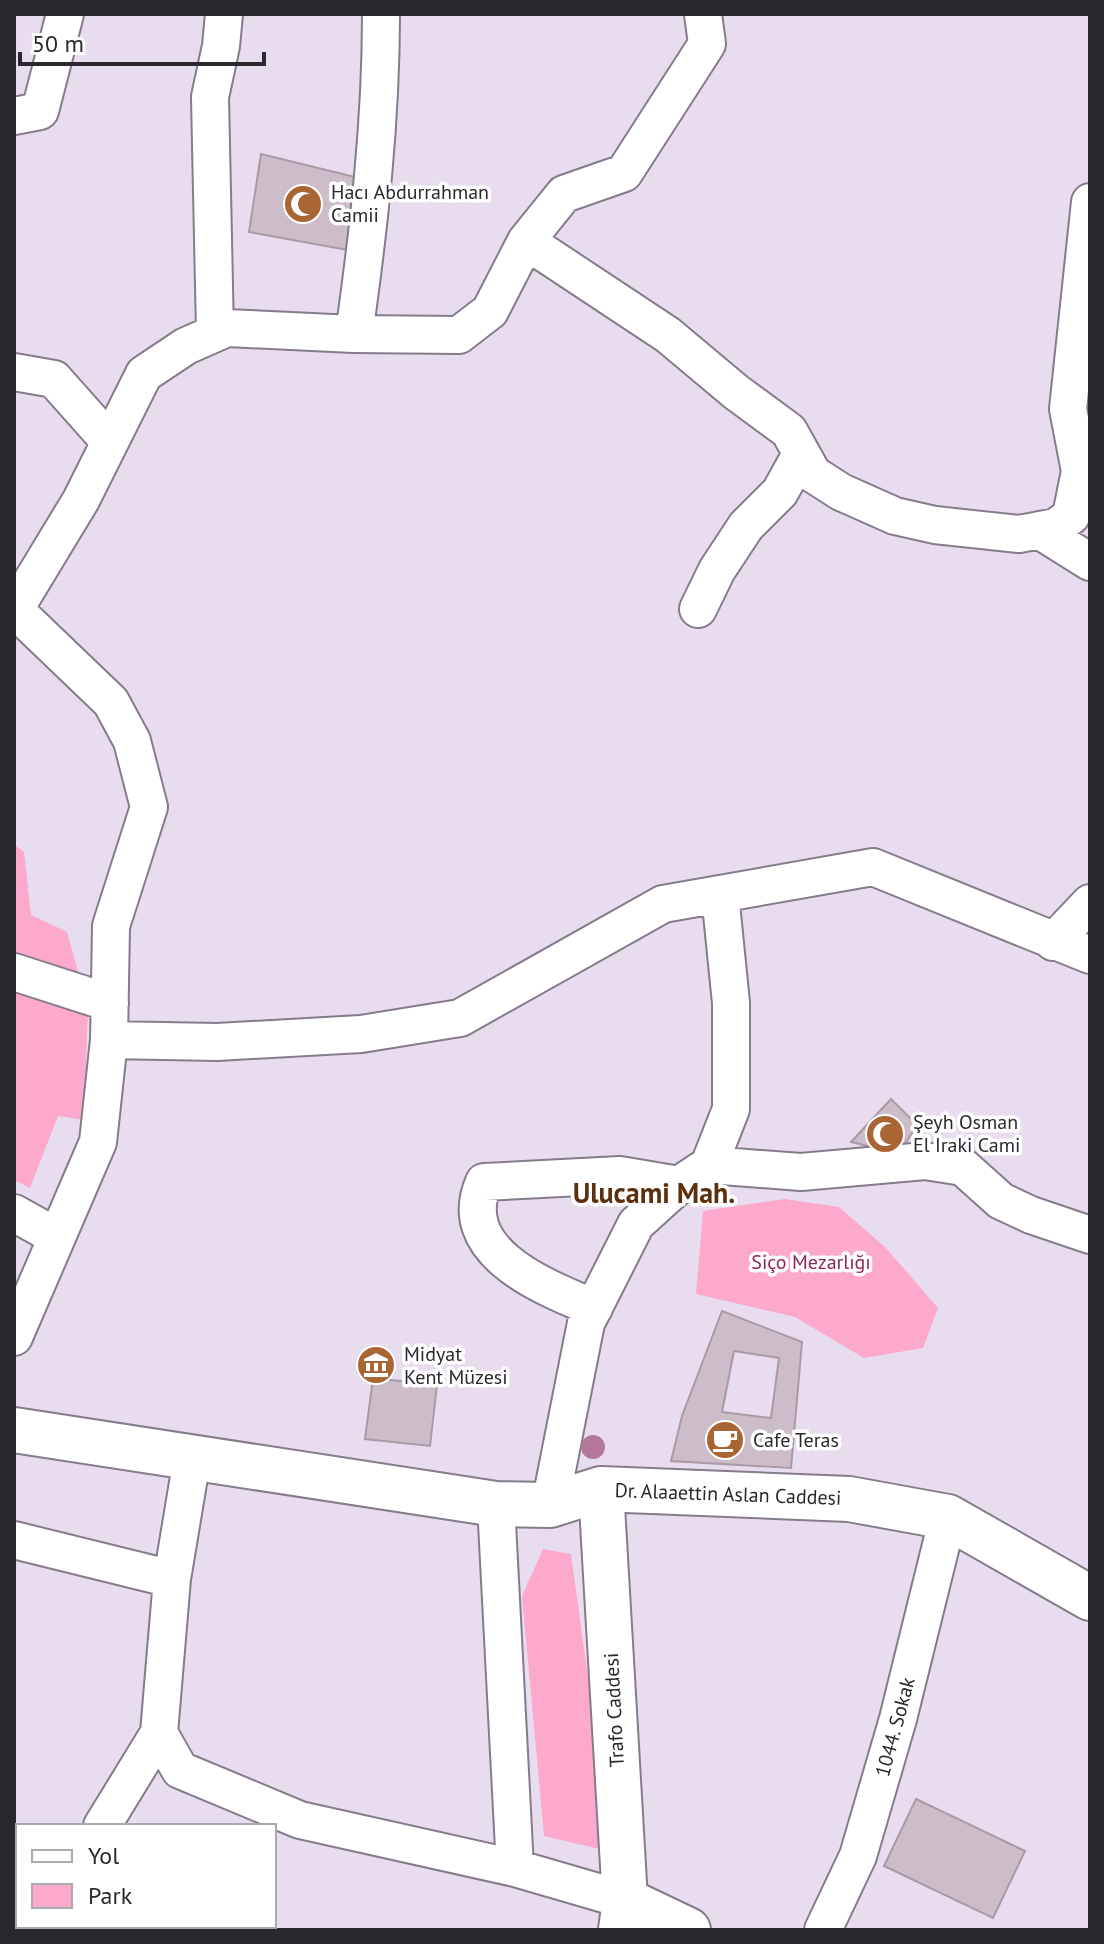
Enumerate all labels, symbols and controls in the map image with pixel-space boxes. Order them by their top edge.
scale bar [20,16,264,66]
text: 50 m [32,28,84,59]
place label: Hacı Abdurrahman Camii [331,179,489,228]
mosque icon: Hacı Abdurrahman Camii [282,183,324,225]
place label: Şeyh Osman El Iraki Cami [913,1109,1020,1158]
mosque icon: Şeyh Osman El Iraki Cami [864,1113,906,1155]
district label: Ulucami Mah. [573,1174,735,1211]
park label: Siço Mezarlığı [751,1249,871,1275]
place label: Midyat Kent Müzesi [404,1341,508,1390]
museum icon: Midyat Kent Müzesi [355,1344,397,1386]
cafe icon: Cafe Teras [704,1419,746,1461]
place label: Cafe Teras [753,1427,839,1453]
street label: Dr. Alaaettin Aslan Caddesi [614,1477,842,1511]
street label: Trafo Caddesi [598,1652,630,1768]
street label: 1044. Sokak [869,1674,921,1780]
legend [16,1824,276,1928]
text: Yol [88,1840,119,1871]
text: Park [88,1880,133,1911]

